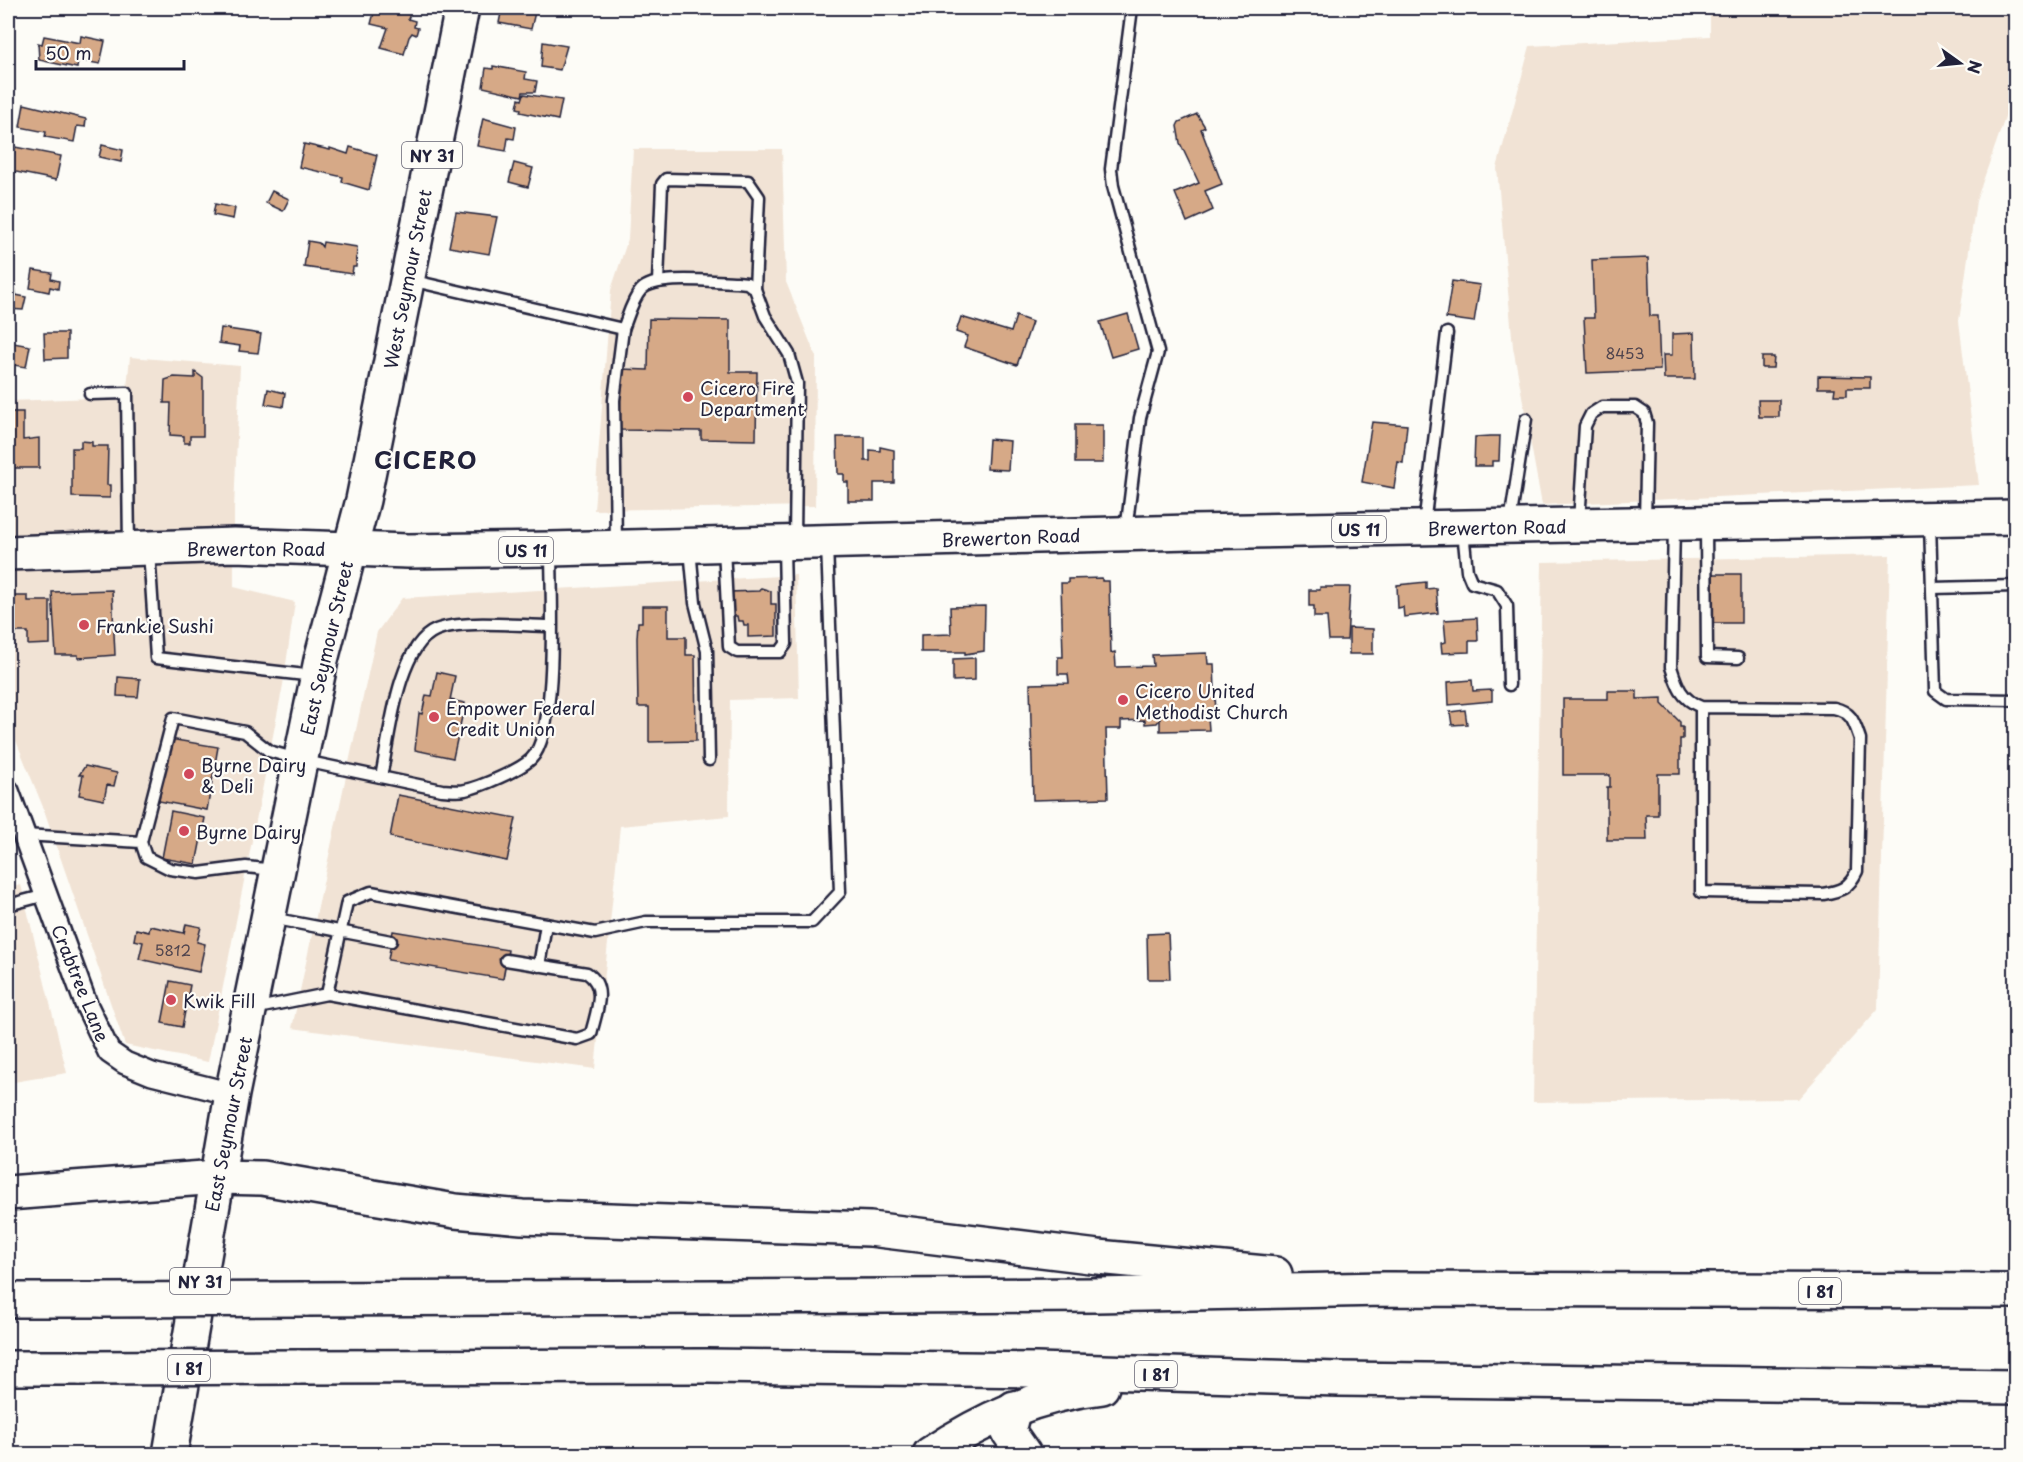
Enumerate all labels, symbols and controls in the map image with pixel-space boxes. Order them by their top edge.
scale bar [36,33,184,71]
north arrow [1930,33,1990,93]
text: 50 m [45,39,92,66]
text: N [1962,58,1989,76]
road number: NY 31 [402,142,462,168]
street label: West Seymour Street [376,187,438,371]
house number: 8453 [1605,341,1645,364]
place label: Cicero Fire Department [700,374,805,422]
marker: Cicero Fire Department [681,390,695,404]
district label: CICERO [374,441,478,477]
street label: Brewerton Road [1427,512,1567,542]
road number: US 11 [1332,516,1386,542]
street label: Brewerton Road [941,521,1081,553]
street label: Brewerton Road [186,535,326,562]
road number: US 11 [499,537,553,563]
street label: East Seymour Street [293,558,359,738]
place label: Frankie Sushi [96,612,214,639]
marker: Frankie Sushi [77,618,91,632]
place label: Cicero United Methodist Church [1135,677,1288,725]
marker: Cicero United Methodist Church [1116,693,1130,707]
place label: Empower Federal Credit Union [446,694,595,742]
marker: Empower Federal Credit Union [427,710,441,724]
place label: Byrne Dairy & Deli [201,751,306,799]
marker: Byrne Dairy & Deli [182,767,196,781]
place label: Byrne Dairy [196,818,301,845]
marker: Byrne Dairy [177,824,191,838]
street label: Crabtree Lane [45,920,117,1046]
house number: 5812 [155,938,191,961]
place label: Kwik Fill [183,987,255,1014]
marker: Kwik Fill [164,993,178,1007]
street label: East Seymour Street [198,1034,258,1214]
road number: NY 31 [170,1268,230,1294]
road number: I 81 [1799,1278,1841,1304]
road number: I 81 [168,1355,210,1381]
road number: I 81 [1135,1361,1177,1387]

